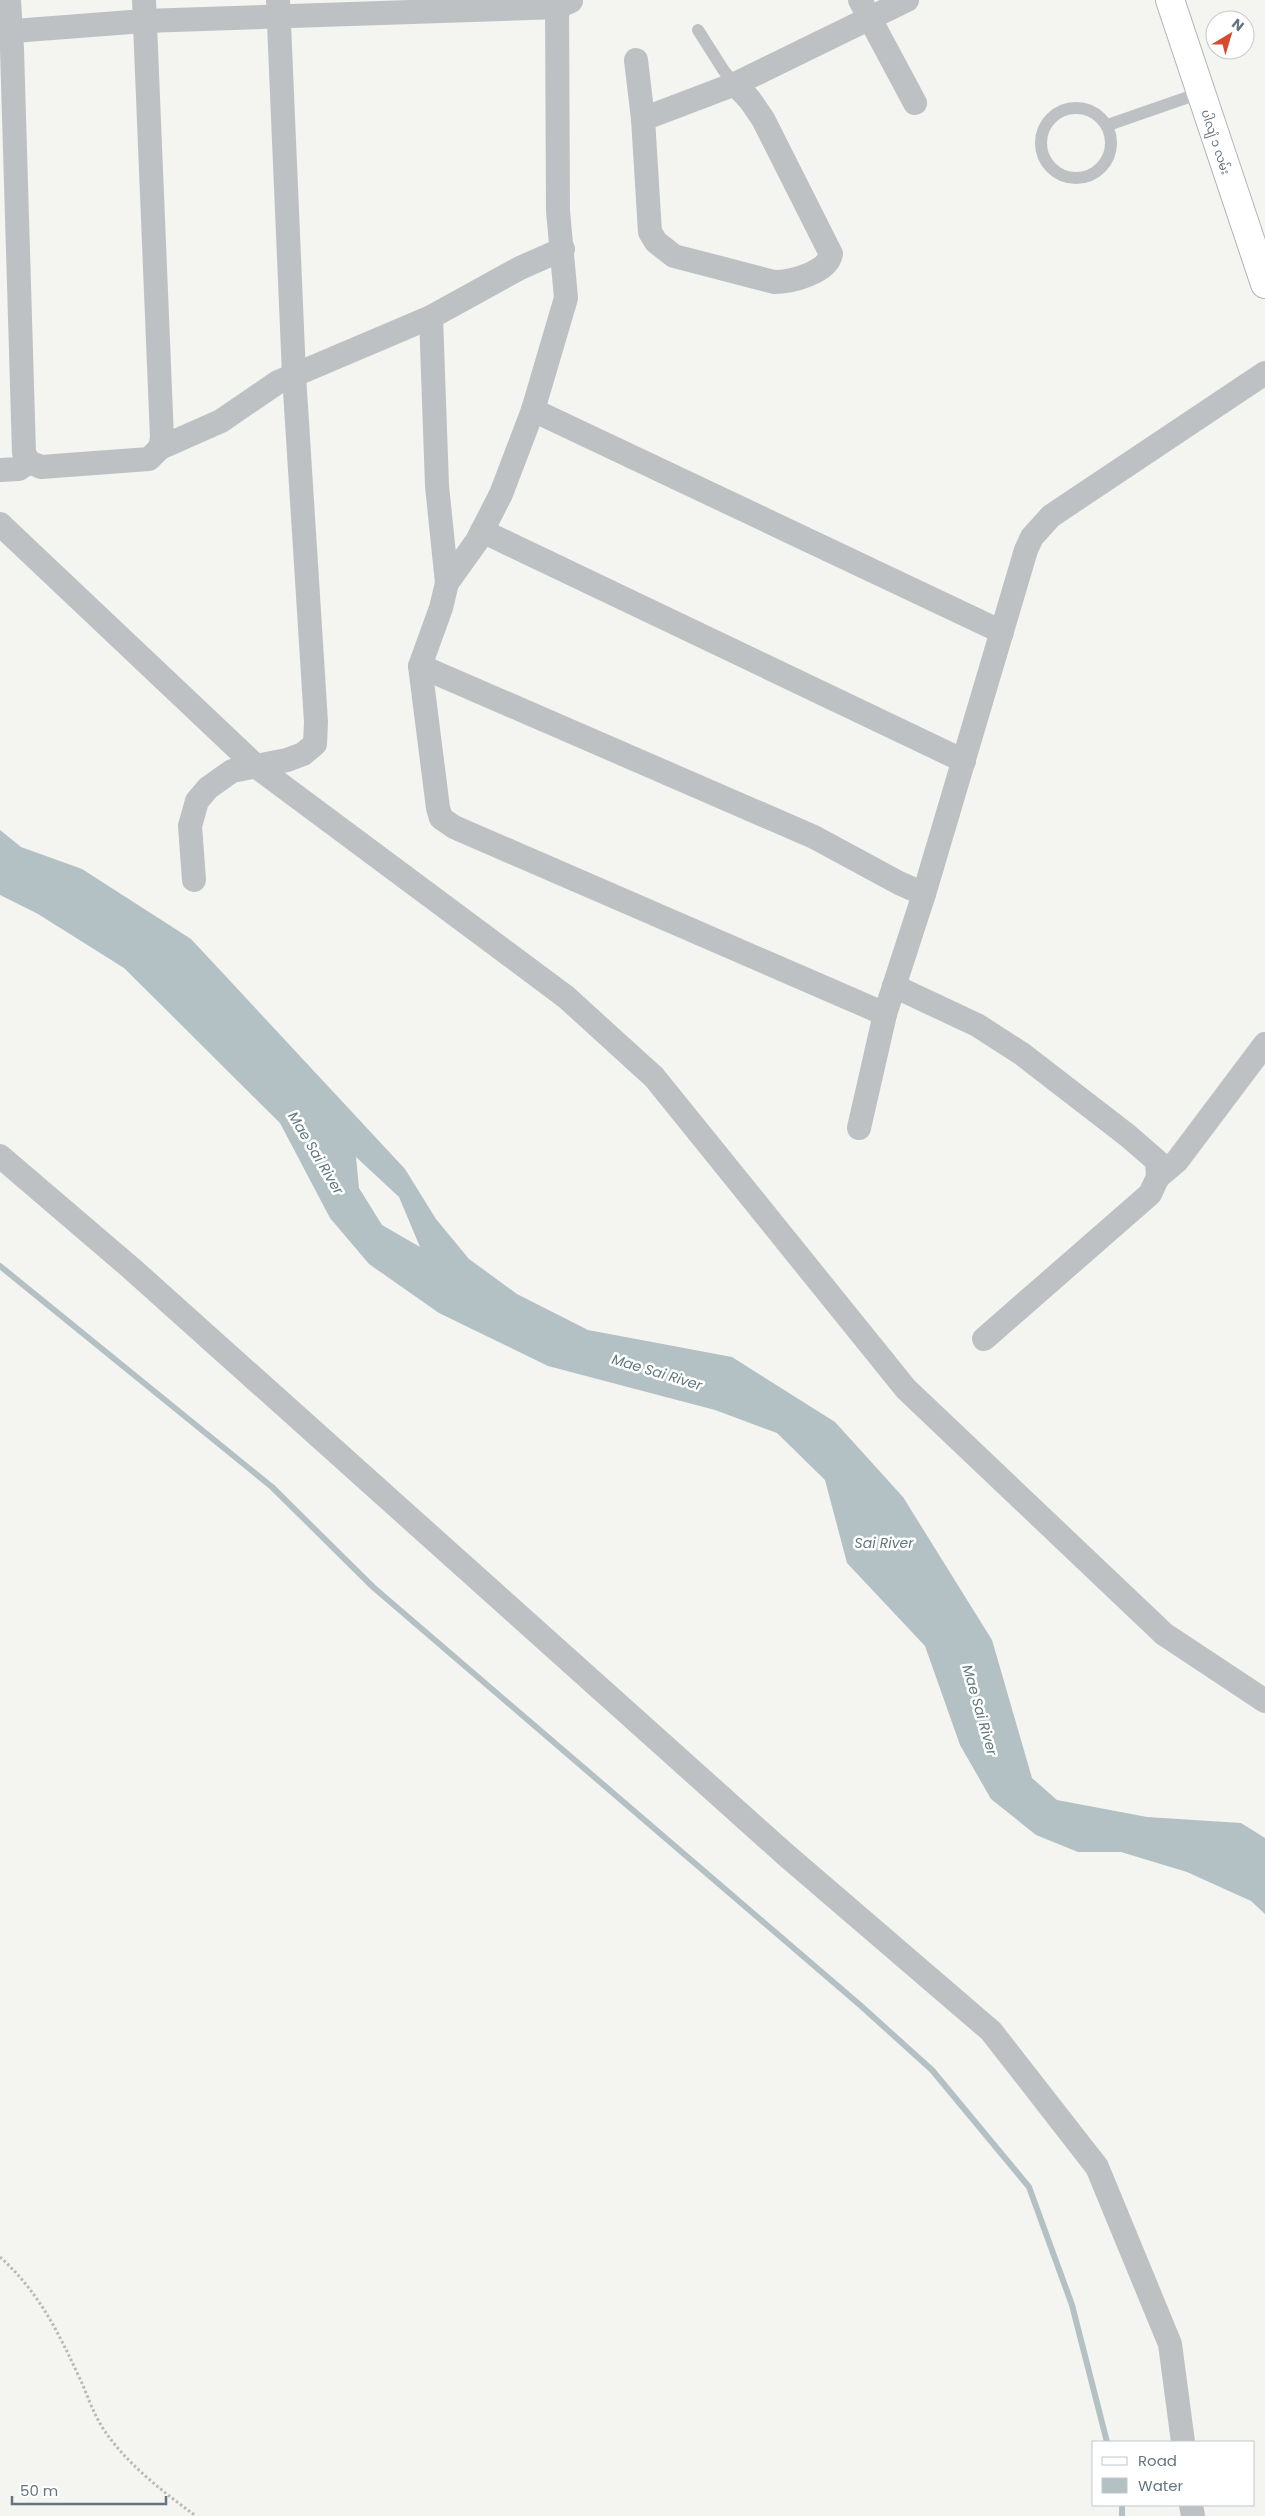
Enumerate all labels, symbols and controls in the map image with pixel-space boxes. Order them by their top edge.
north arrow [1205,10,1255,60]
text: N [1228,14,1248,36]
street label: ပါလျံ ၁ လမ်း [1196,107,1235,177]
water label: Mae Sai River [283,1108,349,1199]
water label: Mae Sai River [609,1349,705,1395]
water label: Sai River [855,1533,914,1553]
water label: Mae Sai River [958,1662,1003,1758]
legend [1092,2441,1255,2506]
text: Road [1138,2450,1177,2471]
scale bar [12,2474,166,2506]
text: Water [1138,2475,1184,2496]
text: 50 m [20,2480,58,2501]

